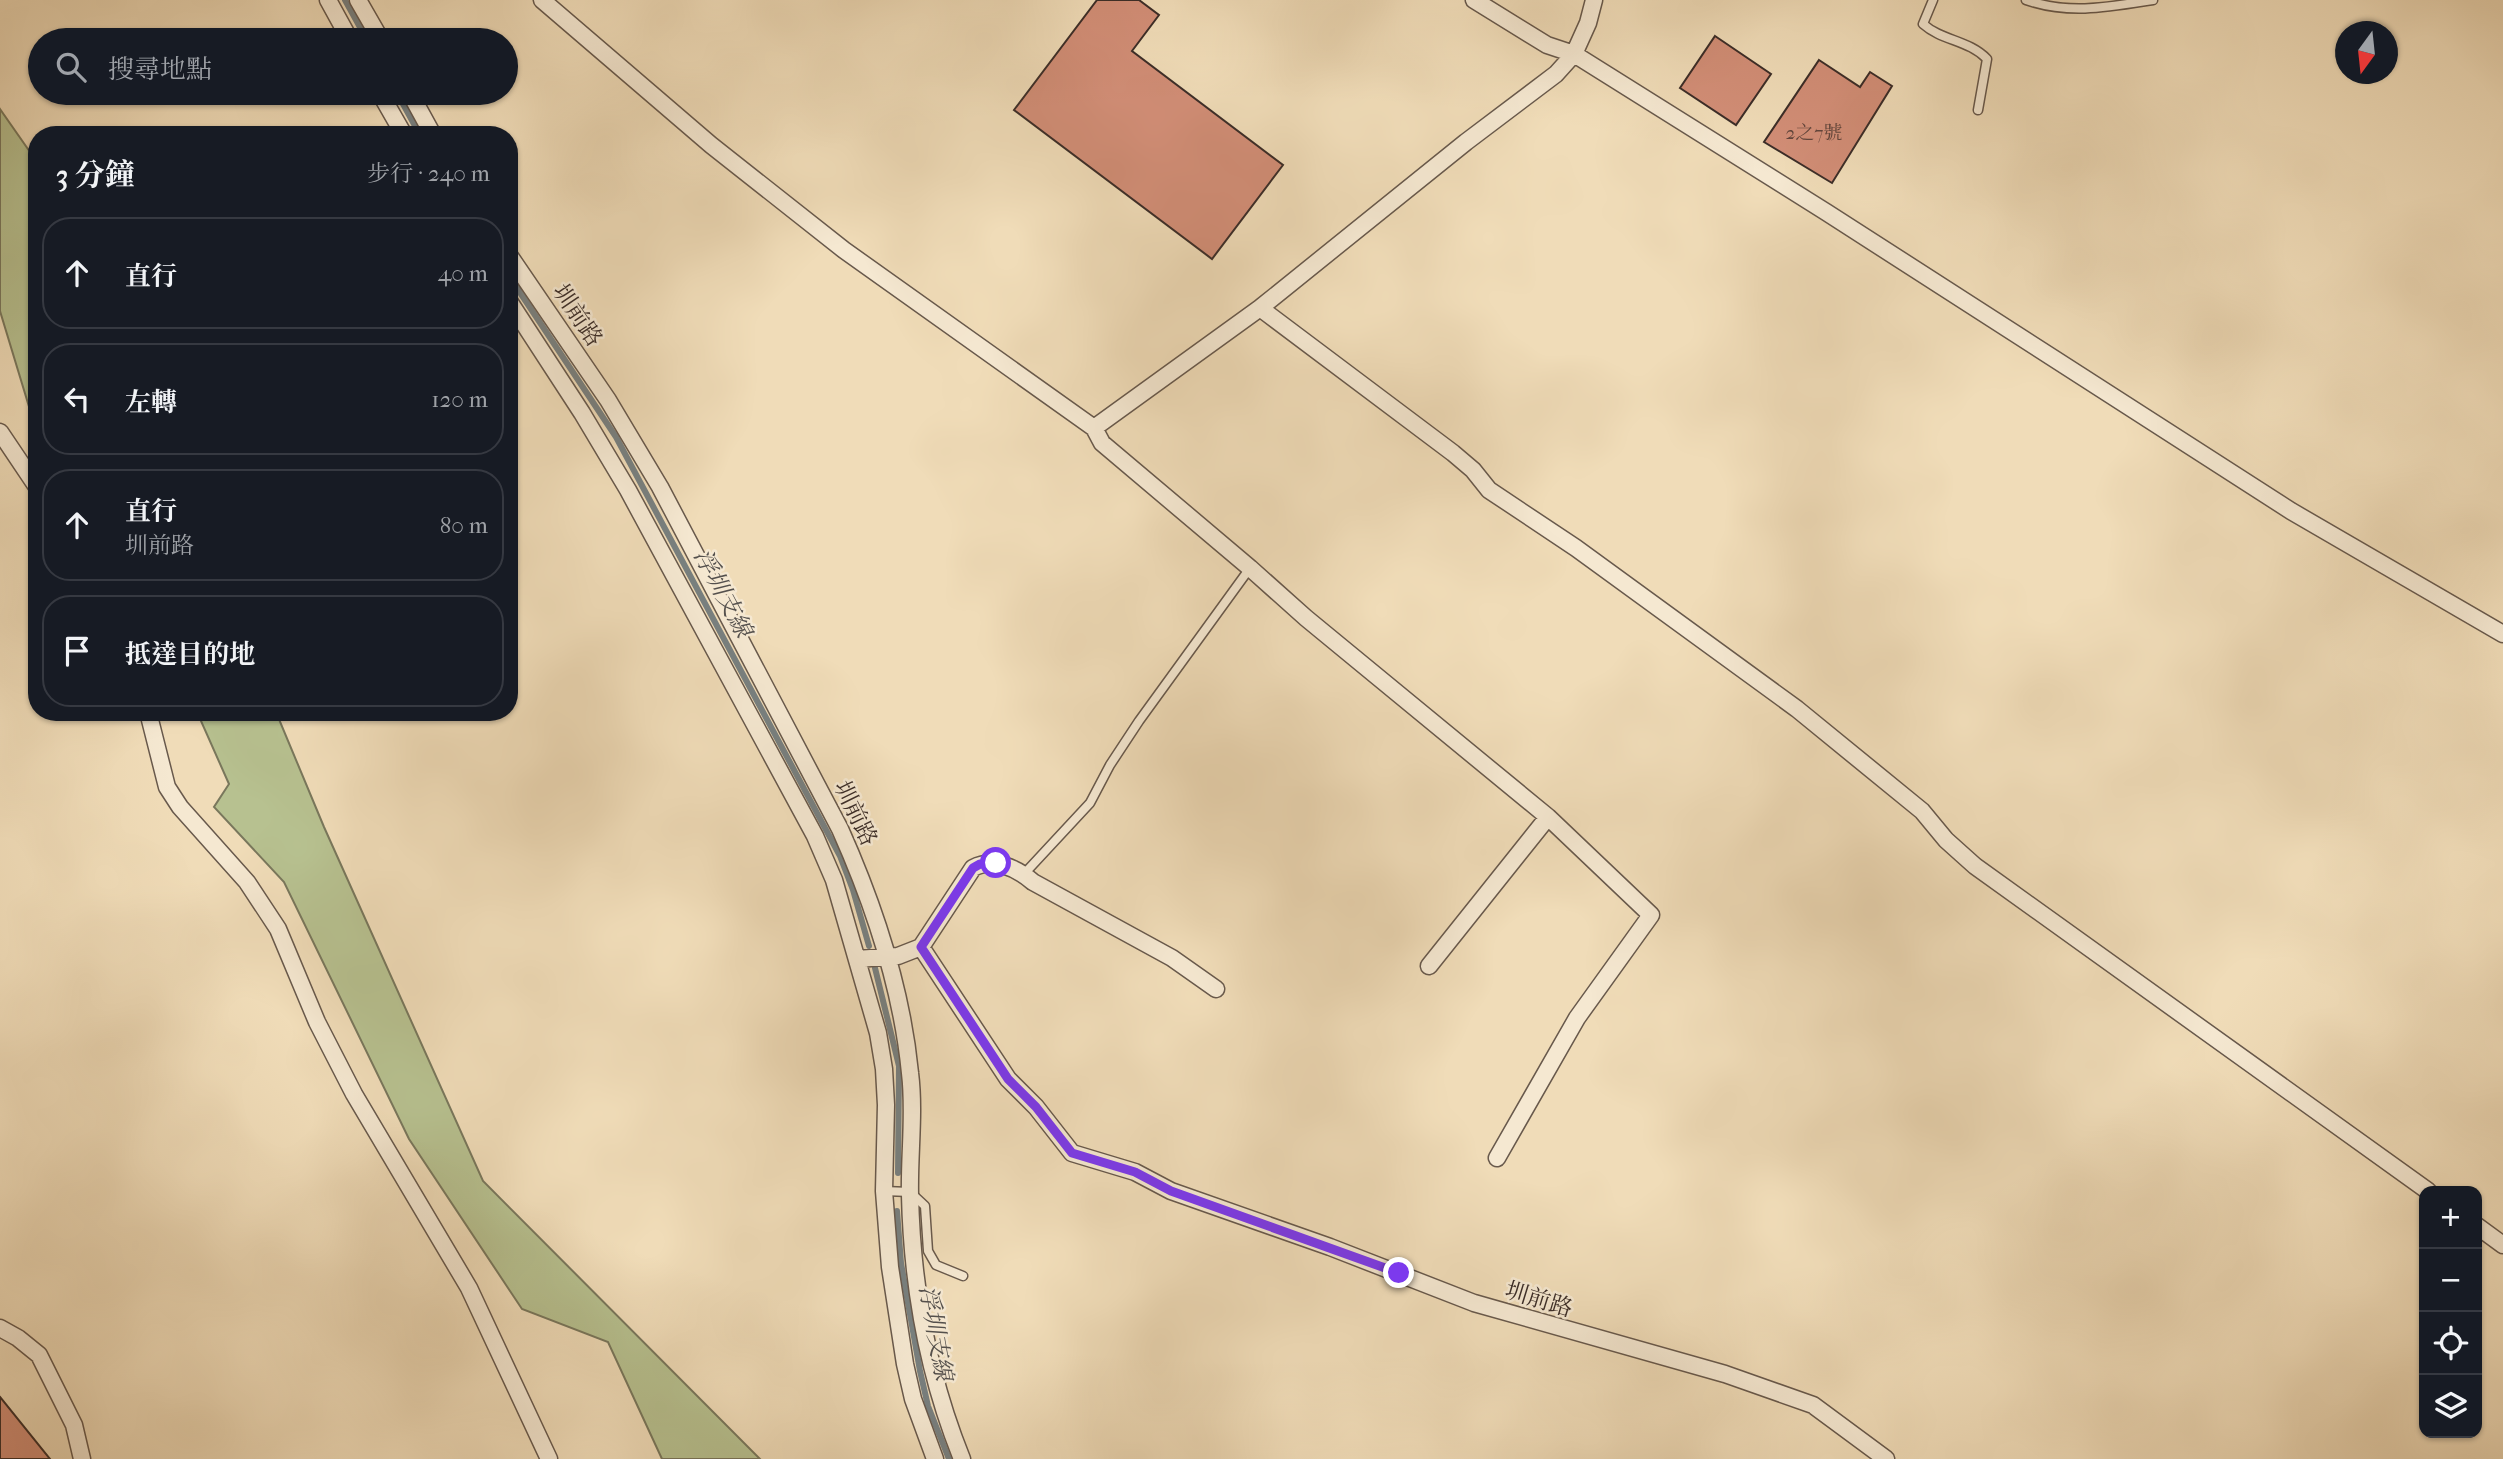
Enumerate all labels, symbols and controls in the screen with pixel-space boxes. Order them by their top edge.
north arrow [2335,21,2398,84]
search box [28,28,518,105]
icon: search [52,48,90,86]
text: 搜尋地點 [108,54,212,85]
house number: 2之7號 [1786,122,1842,144]
text: 3 分鐘 [56,158,135,193]
text: 步行 · 240 m [367,160,490,187]
icon: ahead [58,254,96,292]
text: 40 m [438,260,488,287]
text: 直行 [125,261,177,292]
street label: 圳前路 [547,279,608,351]
icon: left [58,380,96,418]
text: 120 m [431,386,488,413]
text: 左轉 [125,387,177,418]
text: 直行 [125,496,177,527]
icon: ahead [58,506,96,544]
text: 80 m [440,512,488,539]
text: 圳前路 [125,532,194,559]
water label: 浮圳支線 [688,544,759,645]
icon: arrive [58,632,96,670]
text: 抵達目的地 [125,639,255,670]
street label: 圳前路 [828,776,883,850]
route start [980,847,1011,878]
map controls [2419,1186,2482,1438]
button: + [2419,1186,2482,1249]
button: − [2419,1249,2482,1312]
route end [1383,1257,1414,1288]
street label: 圳前路 [1502,1276,1576,1322]
water label: 浮圳支線 [914,1283,959,1386]
button: locate [2419,1312,2482,1375]
button: layers [2419,1375,2482,1438]

